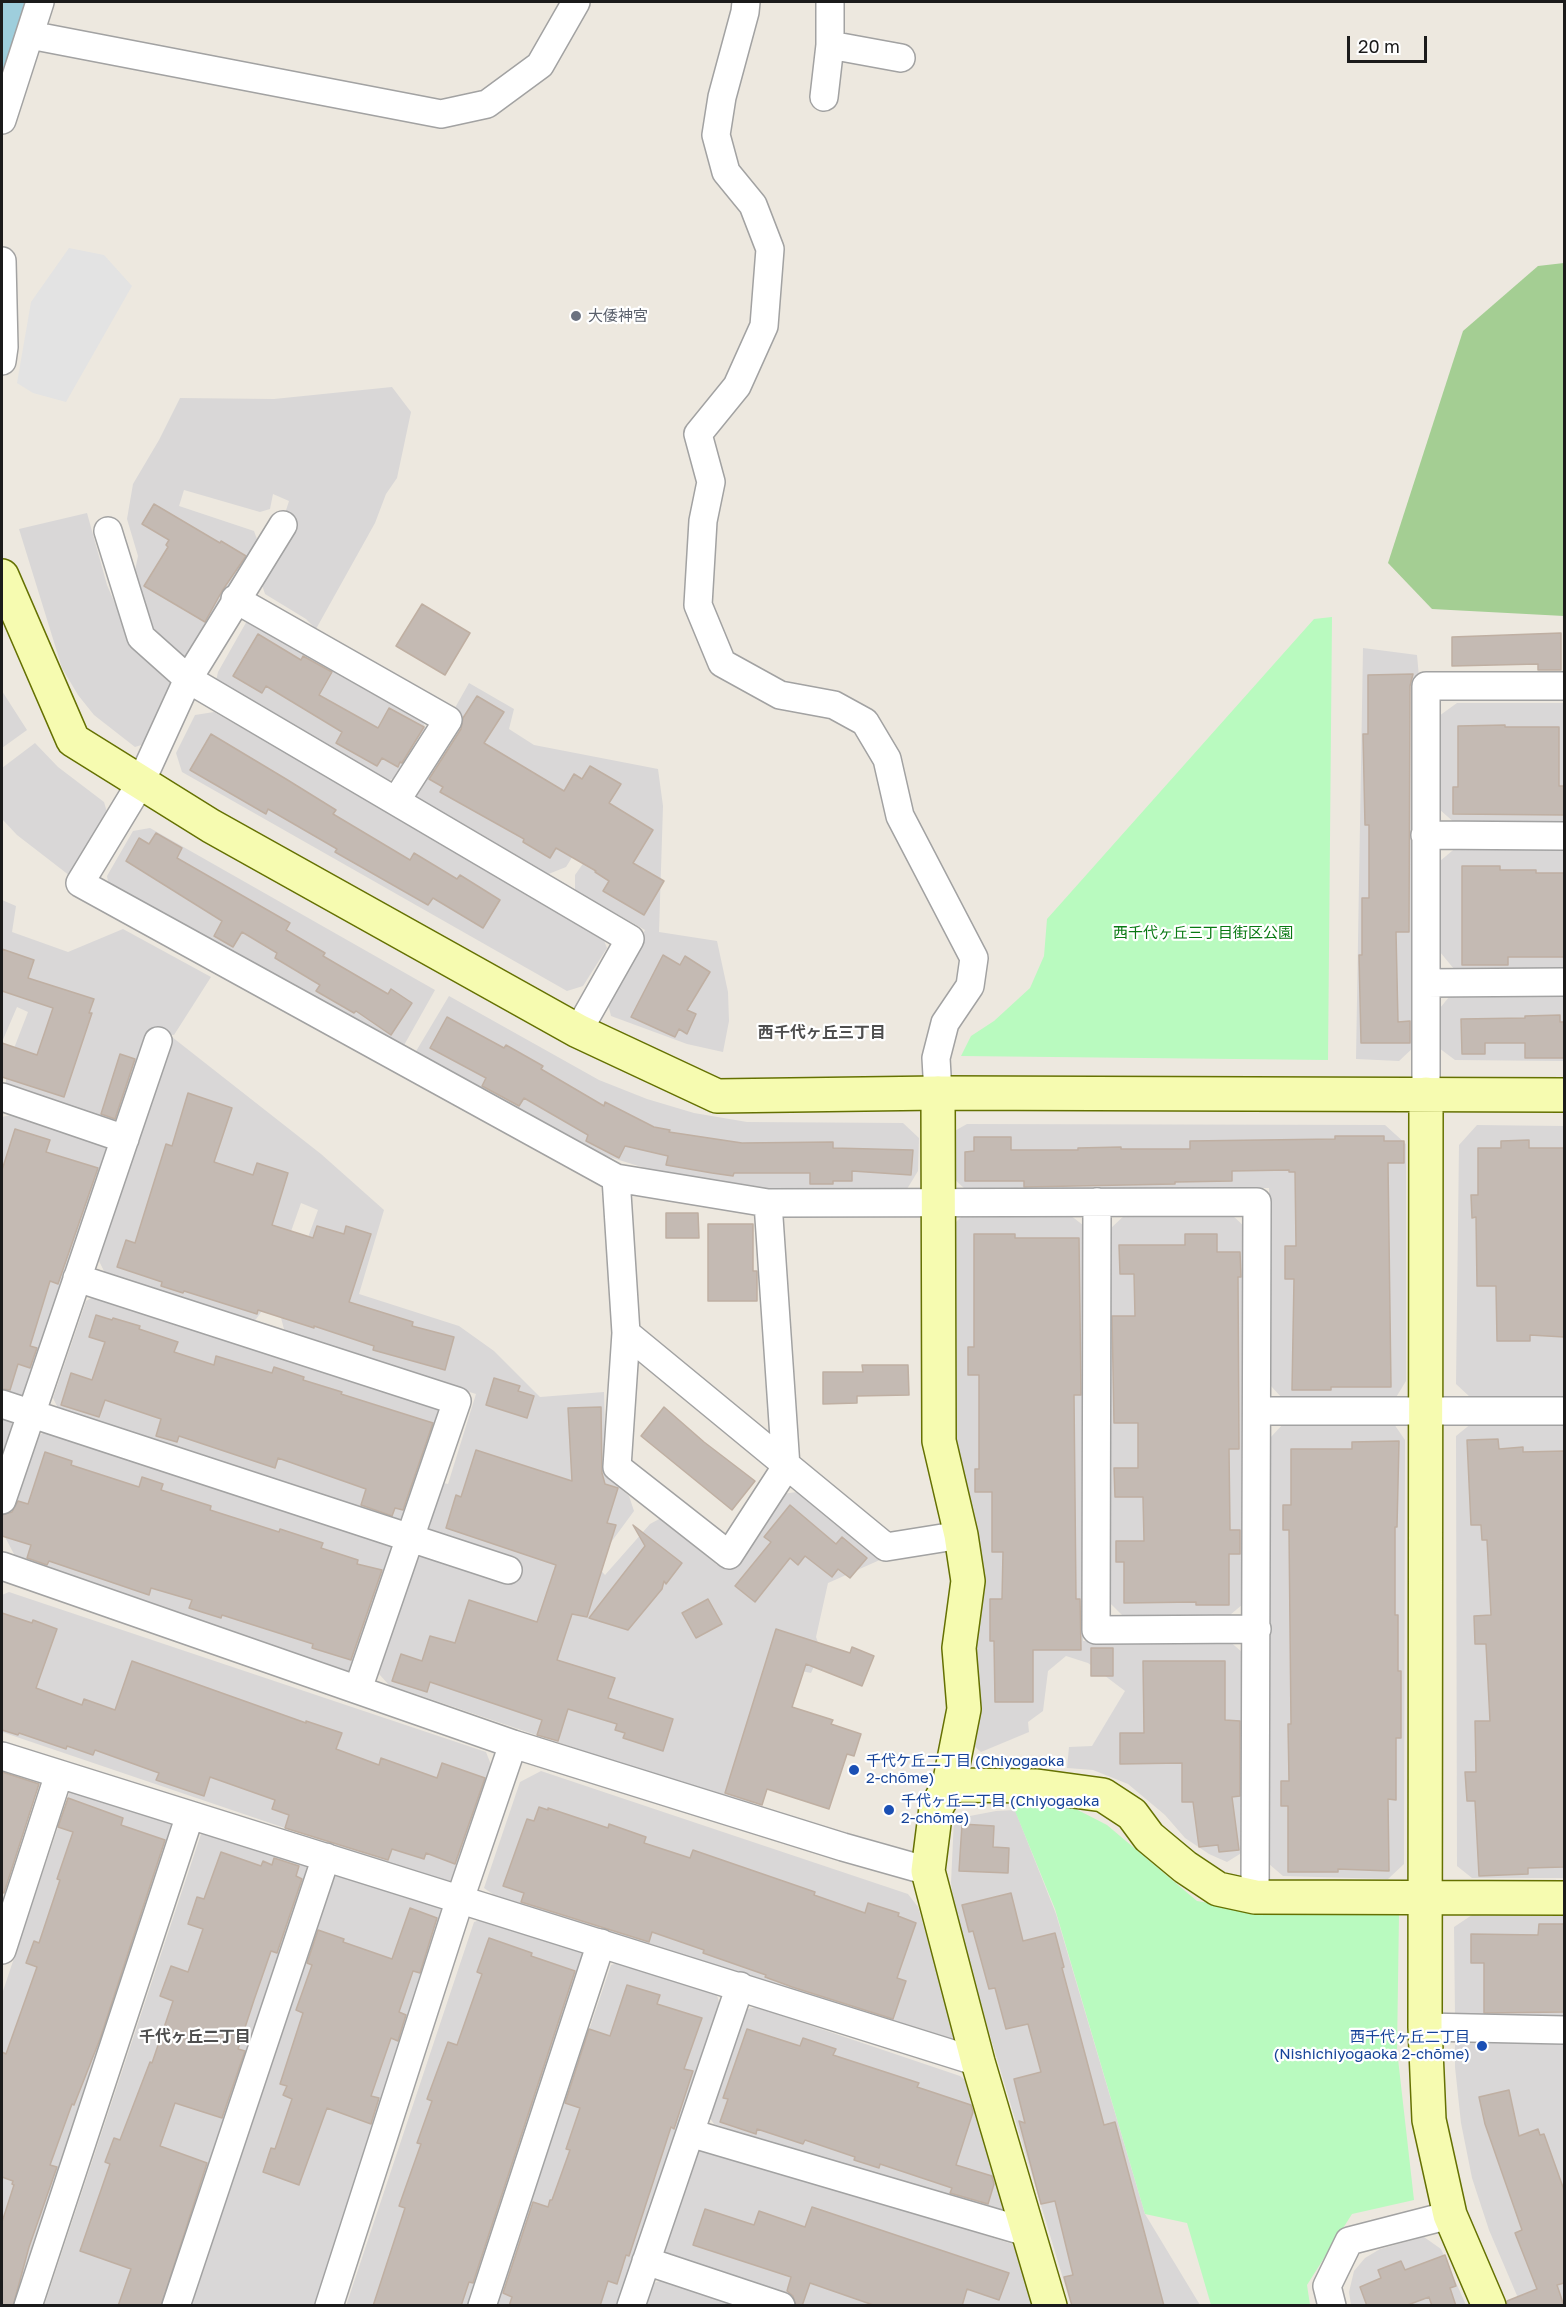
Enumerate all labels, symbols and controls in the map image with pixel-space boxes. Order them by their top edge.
scale bar [1350,24,1430,62]
text: 20 m [1358,35,1400,57]
place label: 大倭神宮 [588,307,648,325]
marker: 大倭神宮 [569,309,583,323]
park label: 西千代ヶ丘三丁目街区公園 [1113,924,1293,942]
district label: 西千代ヶ丘三丁目 [758,1023,886,1043]
place label: 千代ケ丘二丁目 (Chiyogaoka 2-chōme) [866,1752,1064,1787]
marker: 千代ケ丘二丁目 (Chiyogaoka 2-chōme) [847,1763,861,1777]
place label: 千代ヶ丘二丁目 (Chiyogaoka 2-chōme) [901,1792,1099,1827]
marker: 千代ヶ丘二丁目 (Chiyogaoka 2-chōme) [882,1803,896,1817]
district label: 千代ヶ丘二丁目 [139,2027,251,2047]
place label: 西千代ヶ丘二丁目 (Nishichiyogaoka 2-chōme) [1273,2028,1470,2063]
marker: 西千代ヶ丘二丁目 (Nishichiyogaoka 2-chōme) [1475,2039,1489,2053]

